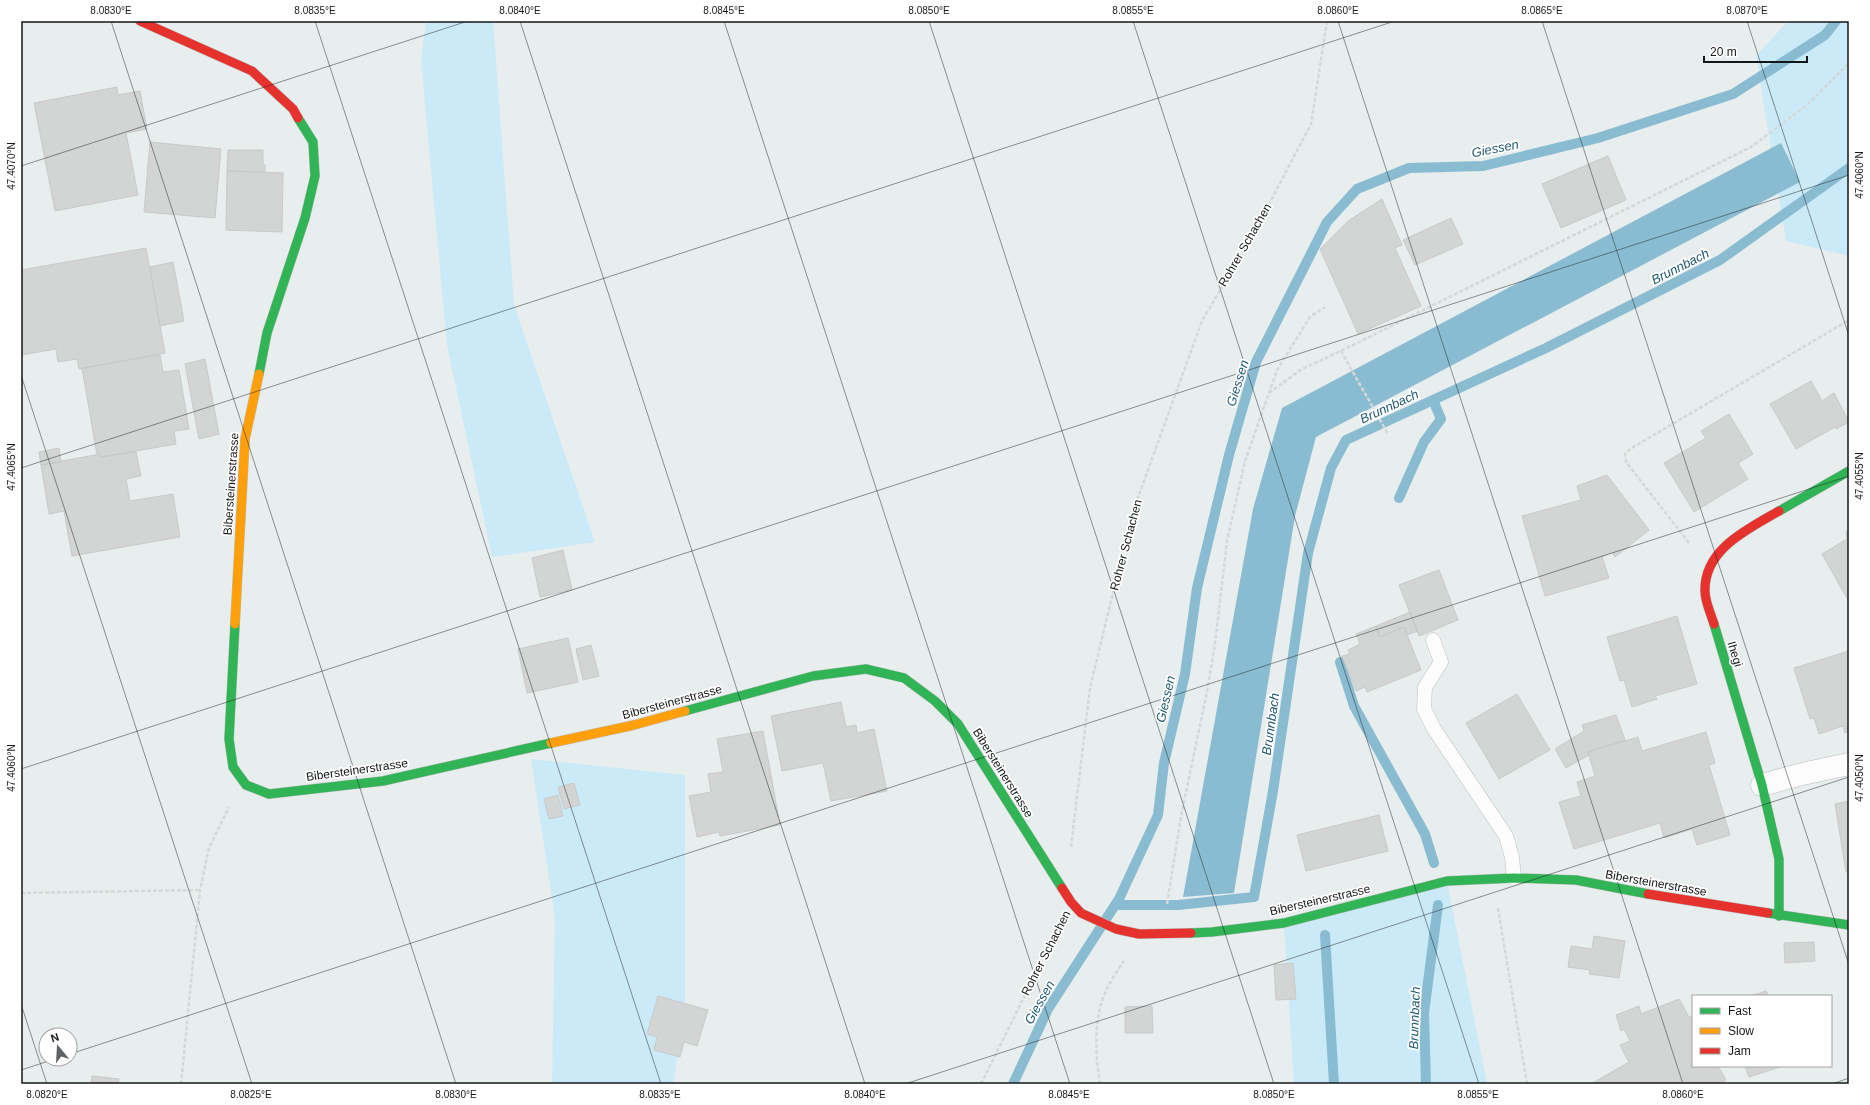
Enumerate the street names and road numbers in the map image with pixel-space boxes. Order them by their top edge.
street label: Rohrer Schachen [1216,201,1274,289]
street label: Bibersteinerstrasse [220,432,242,536]
street label: Rohrer Schachen [1107,498,1145,592]
street label: Ihegi [1725,640,1745,668]
street label: Bibersteinerstrasse [621,682,724,722]
street label: Bibersteinerstrasse [970,726,1036,821]
street label: Bibersteinerstrasse [305,756,409,784]
street label: Bibersteinerstrasse [1604,867,1708,899]
street label: Bibersteinerstrasse [1268,882,1372,918]
street label: Rohrer Schachen [1019,908,1073,998]

